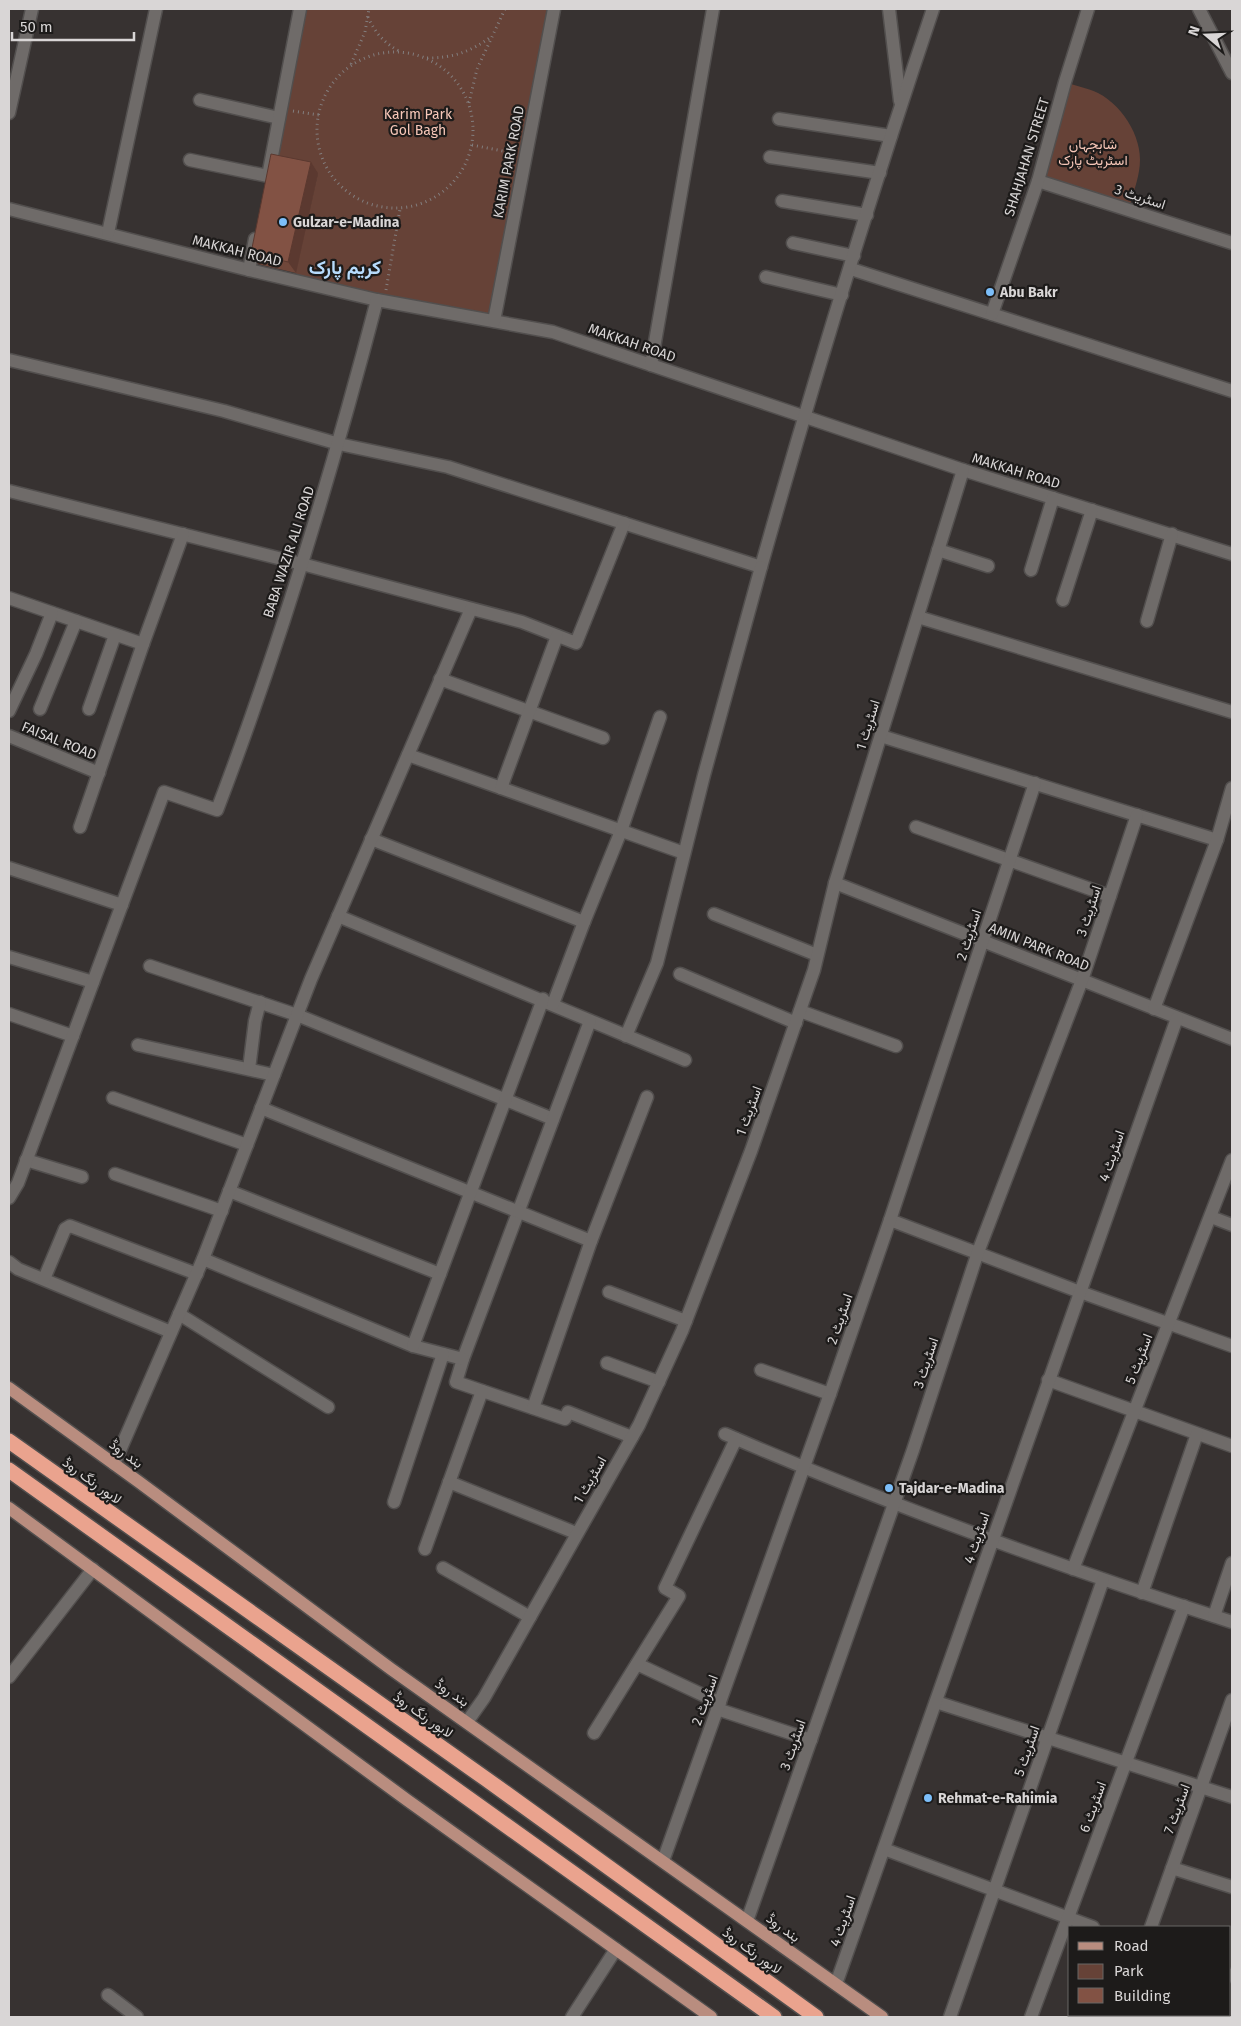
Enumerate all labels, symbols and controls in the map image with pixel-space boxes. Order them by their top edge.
scale bar [12,10,135,42]
north arrow [1181,10,1231,60]
text: 50 m [20,18,53,36]
text: N [1185,24,1204,38]
street label: SHAHJAHAN STREET [1001,95,1053,218]
street label: KARIM PARK ROAD [490,104,528,220]
park label: Karim Park Gol Bagh [384,106,453,139]
park label: شاہجہاں اسٹریٹ پارک [1058,136,1128,170]
street label: اسٹریٹ 3 [1112,181,1168,213]
place label: Gulzar-e-Madina [293,214,400,231]
marker: Gulzar-e-Madina [277,216,289,228]
street label: MAKKAH ROAD [191,232,283,270]
district label: کریم پارک [309,256,382,281]
place label: Abu Bakr [999,284,1058,301]
marker: Abu Bakr [984,286,996,298]
street label: MAKKAH ROAD [586,320,678,366]
street label: MAKKAH ROAD [970,449,1062,493]
street label: BABA WAZIR ALI ROAD [260,484,318,620]
street label: اسٹریٹ 1 [852,698,884,752]
street label: FAISAL ROAD [19,718,99,764]
street label: اسٹریٹ 3 [1073,883,1105,939]
street label: اسٹریٹ 2 [953,907,985,963]
street label: AMIN PARK ROAD [986,919,1092,975]
street label: اسٹریٹ 1 [732,1084,766,1138]
street label: اسٹریٹ 4 [1095,1128,1129,1184]
street label: اسٹریٹ 2 [823,1291,857,1347]
street label: اسٹریٹ 5 [1122,1331,1156,1387]
street label: اسٹریٹ 3 [910,1335,942,1391]
street label: بند روڈ [106,1436,146,1472]
street label: اسٹریٹ 1 [570,1453,610,1507]
street label: لاہور رنگ روڈ [59,1454,125,1509]
place label: Tajdar-e-Madina [899,1480,1005,1497]
marker: Tajdar-e-Madina [883,1482,895,1494]
street label: اسٹریٹ 4 [960,1510,994,1566]
street label: اسٹریٹ 2 [688,1672,722,1728]
street label: بند روڈ [432,1675,472,1711]
street label: لاہور رنگ روڈ [389,1688,456,1743]
street label: اسٹریٹ 3 [776,1717,810,1773]
street label: اسٹریٹ 5 [1010,1723,1044,1779]
street label: اسٹریٹ 6 [1076,1779,1110,1835]
street label: اسٹریٹ 7 [1160,1782,1194,1836]
place label: Rehmat-e-Rahimia [938,1790,1058,1807]
marker: Rehmat-e-Rahimia [922,1792,934,1804]
street label: اسٹریٹ 4 [826,1893,860,1949]
street label: بند روڈ [763,1910,803,1946]
street label: لاہور رنگ روڈ [719,1924,785,1979]
legend [1068,1926,1231,2016]
text: Road [1114,1937,1149,1955]
text: Park [1114,1962,1144,1980]
text: Building [1114,1987,1170,2005]

